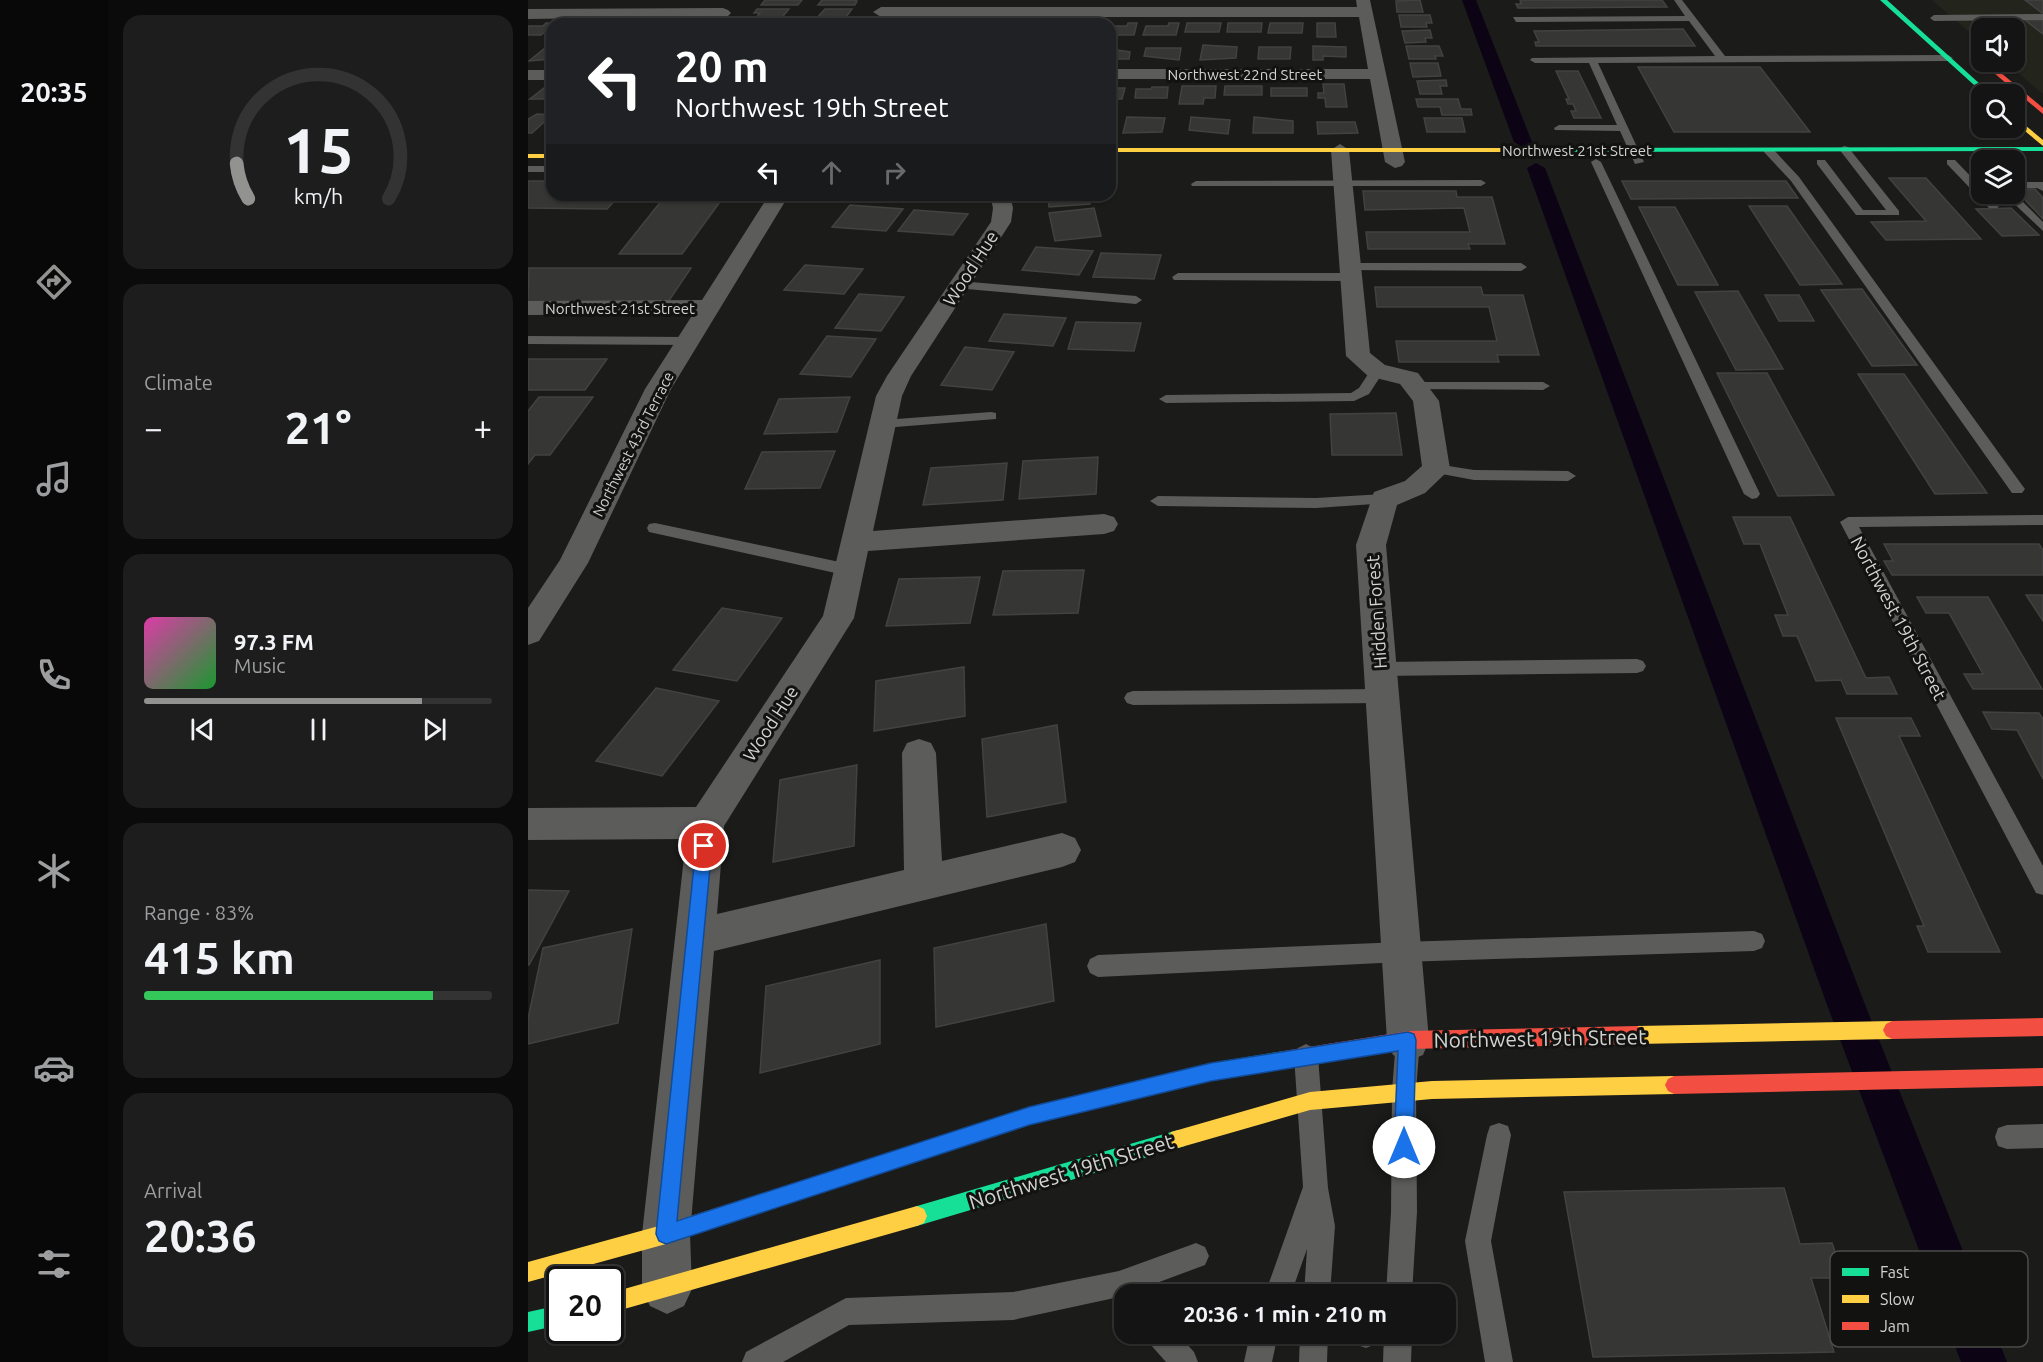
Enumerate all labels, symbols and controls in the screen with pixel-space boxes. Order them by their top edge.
map controls [1971,18,2025,204]
button: sound [1971,18,2025,72]
icon: left [576,42,654,120]
text: 20 m [675,43,769,90]
street label: Northwest 22nd Street [1168,66,1323,83]
text: 20:35 [20,77,88,107]
button: search [1971,84,2025,138]
text: Northwest 19th Street [675,92,949,122]
text: 15 [283,115,353,185]
street label: Northwest 21st Street [1502,142,1652,159]
button: layers [1971,150,2025,204]
icon: left [752,156,785,189]
icon: ahead [815,156,848,189]
icon: right [878,156,911,189]
text: km/h [293,185,343,209]
street label: Wood Hue [939,227,1001,309]
icon: directions [33,261,75,303]
street label: Northwest 21st Street [545,300,695,317]
street label: Northwest 43rd Terrace [589,369,677,519]
text: Climate [144,371,213,394]
text: 21° [285,402,351,453]
text: − [144,409,163,446]
text: + [473,409,492,446]
icon: music [33,458,75,500]
street label: Northwest 19th Street [1847,533,1951,703]
street label: Hidden Forest [1362,554,1390,670]
text: 97.3 FM [234,629,314,654]
icon: phone [33,654,75,696]
text: Music [234,654,286,677]
street label: Wood Hue [739,682,801,764]
icon: previous [186,713,219,746]
icon: pause [302,713,335,746]
icon: next [418,713,451,746]
pin [678,820,729,871]
icon: arrive [687,829,720,862]
icon: climate [33,850,75,892]
text: Range · 83% [144,901,254,924]
text: 415 km [144,932,295,983]
street label: Northwest 19th Street [1433,1024,1647,1052]
icon: car [33,1047,75,1089]
position arrow [1372,1115,1436,1179]
street label: Northwest 19th Street [966,1128,1176,1214]
text: Arrival [144,1179,202,1202]
text: 20:36 [144,1210,257,1261]
icon: filters [33,1243,75,1285]
legend [1830,1251,2028,1347]
text: Fast [1880,1263,1910,1281]
speed limit sign: 20 [546,1266,624,1344]
text: Slow [1880,1290,1915,1308]
text: 20:36 · 1 min · 210 m [1183,1301,1387,1326]
text: Jam [1880,1317,1910,1335]

